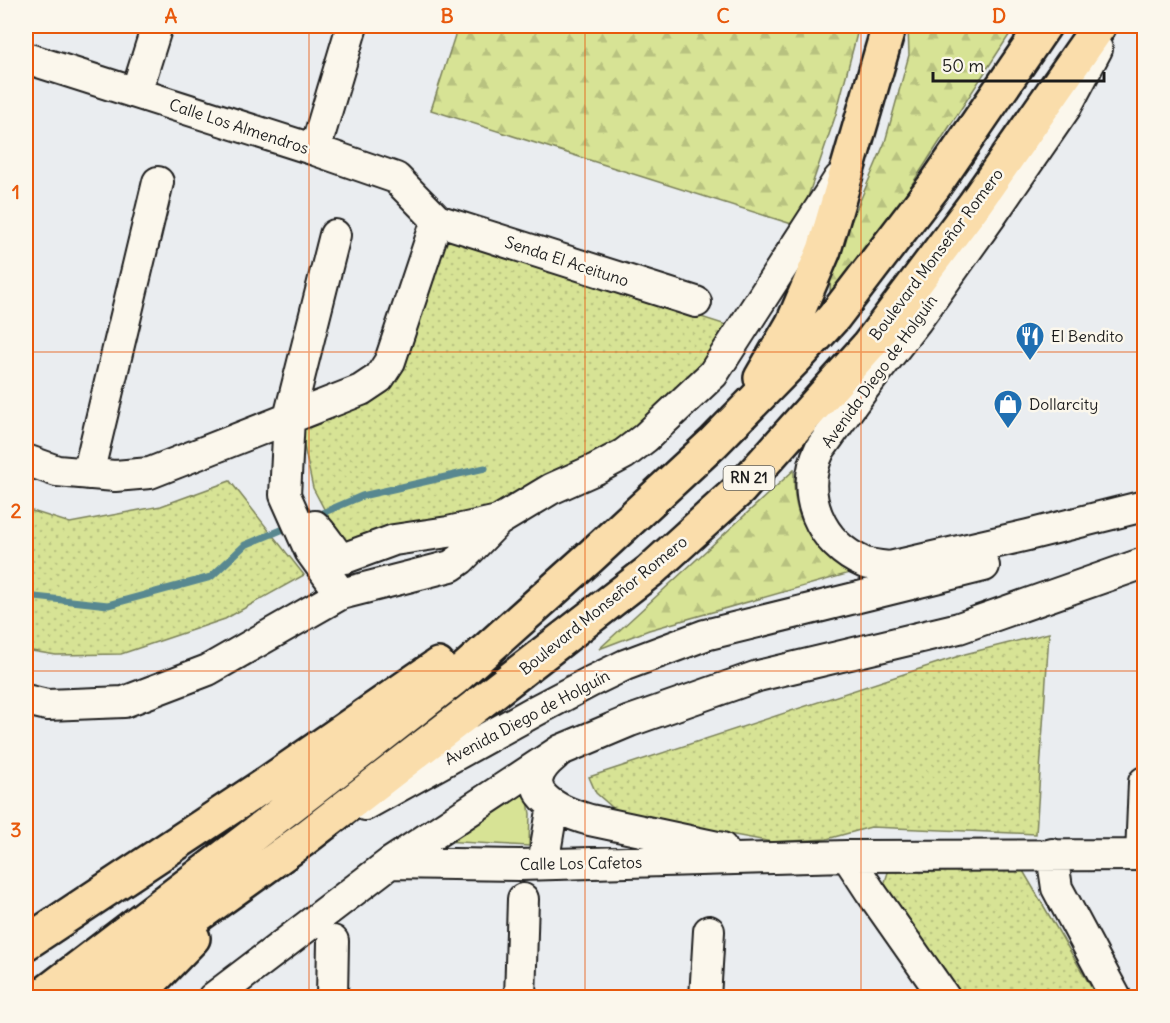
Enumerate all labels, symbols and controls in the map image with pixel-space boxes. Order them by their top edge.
text: A [165,3,178,28]
text: B [440,3,454,28]
text: C [716,3,730,28]
text: D [992,3,1006,28]
scale bar [933,45,1104,83]
text: 50 m [942,54,984,77]
street label: Calle Los Almendros [167,94,311,158]
street label: Boulevard Monseñor Romero [865,164,1007,344]
text: 1 [12,179,20,204]
street label: Senda El Aceituno [502,232,632,290]
street label: Avenida Diego de Holguín [817,291,941,451]
restaurant icon: El Bendito [1014,320,1046,362]
place label: El Bendito [1051,326,1124,346]
shop icon: Dollarcity [992,388,1024,430]
place label: Dollarcity [1029,394,1098,414]
road number: RN 21 [724,466,774,490]
text: 2 [11,498,22,523]
street label: Boulevard Monseñor Romero [515,531,691,679]
street label: Avenida Diego de Holguín [441,665,613,769]
text: 3 [10,817,22,842]
street label: Calle Los Cafetos [520,852,642,874]

